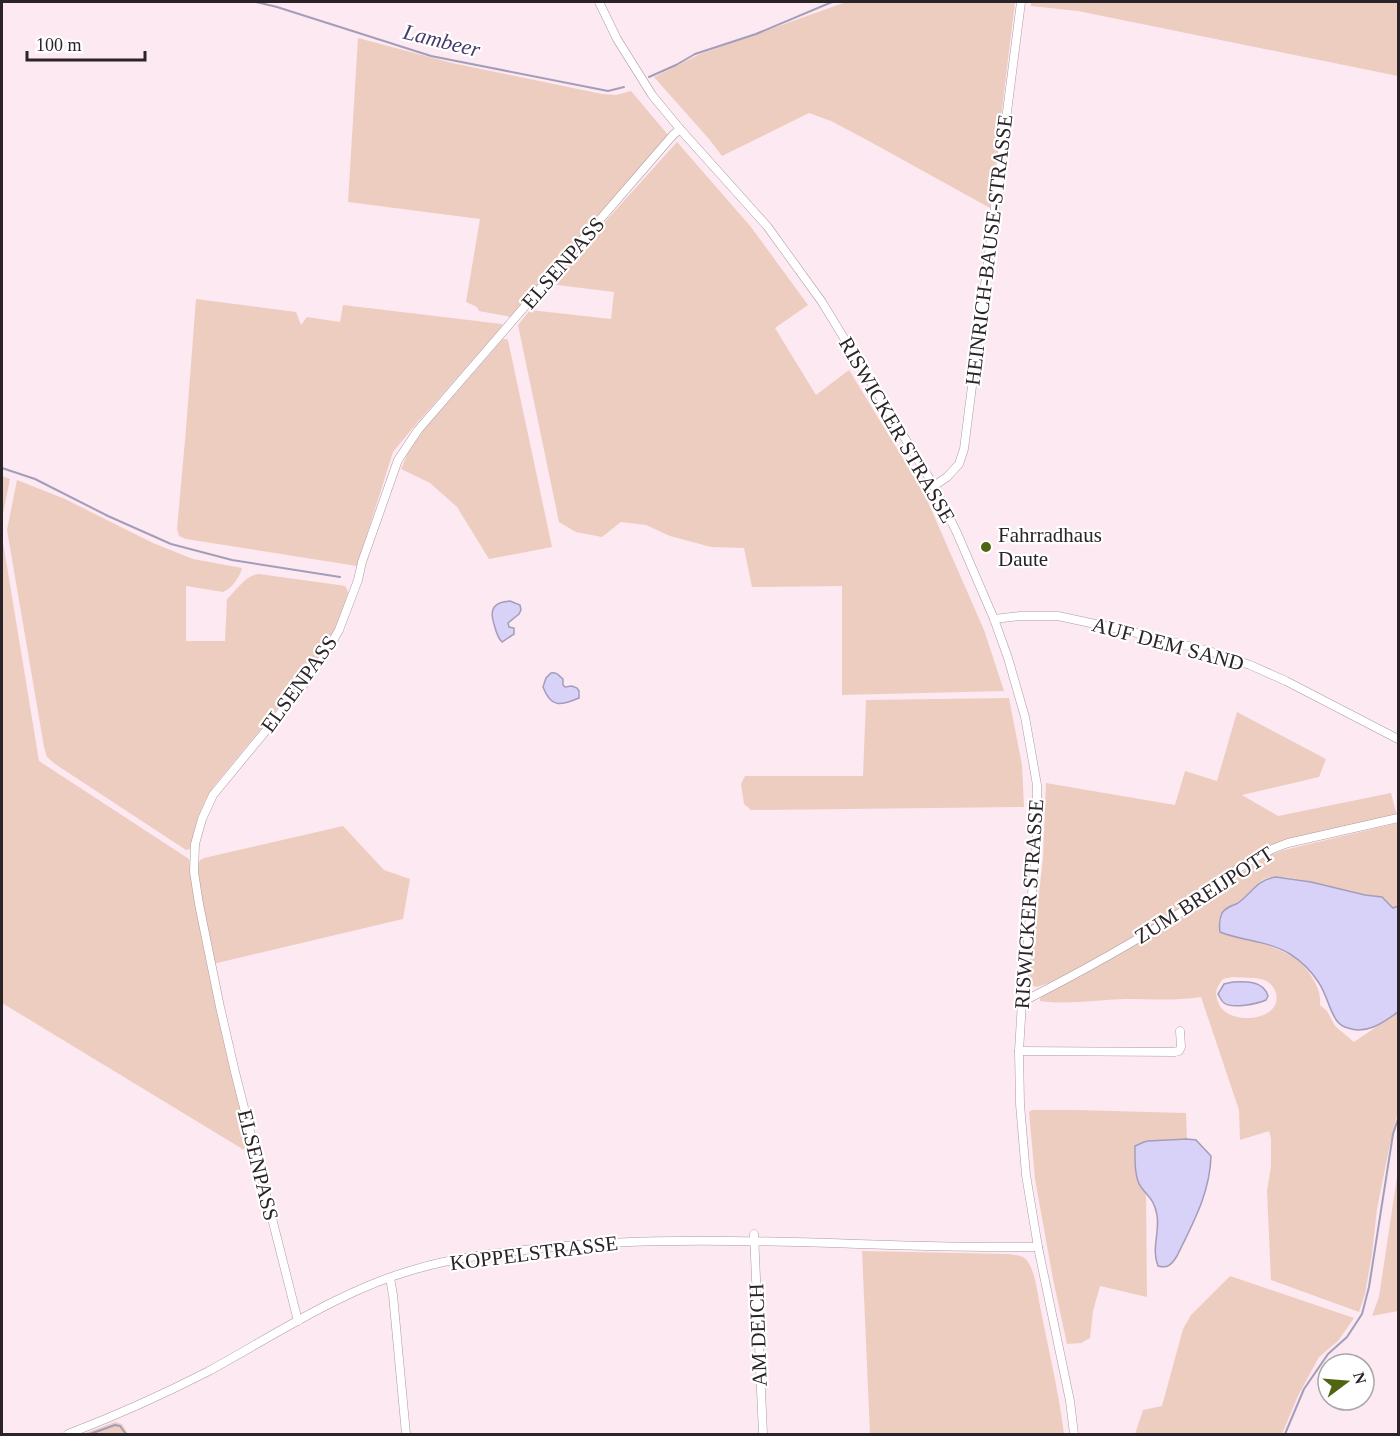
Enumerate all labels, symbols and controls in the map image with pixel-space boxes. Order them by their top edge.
water label: Lambeer [400,19,483,62]
scale bar [27,24,146,62]
text: 100 m [36,35,82,55]
street label: HEINRICH-BAUSE-STRASSE [960,113,1018,387]
street label: ELSENPASS [517,212,609,314]
street label: RISWICKER STRASSE [834,333,960,527]
place label: Fahrradhaus Daute [998,523,1102,571]
marker: Fahrradhaus Daute [979,540,993,554]
street label: AUF DEM SAND [1089,612,1247,676]
street label: ELSENPASS [256,631,342,737]
street label: RISWICKER STRASSE [1010,798,1048,1010]
street label: ZUM BREIJPOTT [1130,841,1278,949]
street label: ELSENPASS [233,1107,283,1223]
street label: KOPPELSTRASSE [449,1231,619,1275]
street label: AM DEICH [744,1283,772,1387]
north arrow [1316,1352,1376,1412]
text: N [1350,1370,1370,1386]

